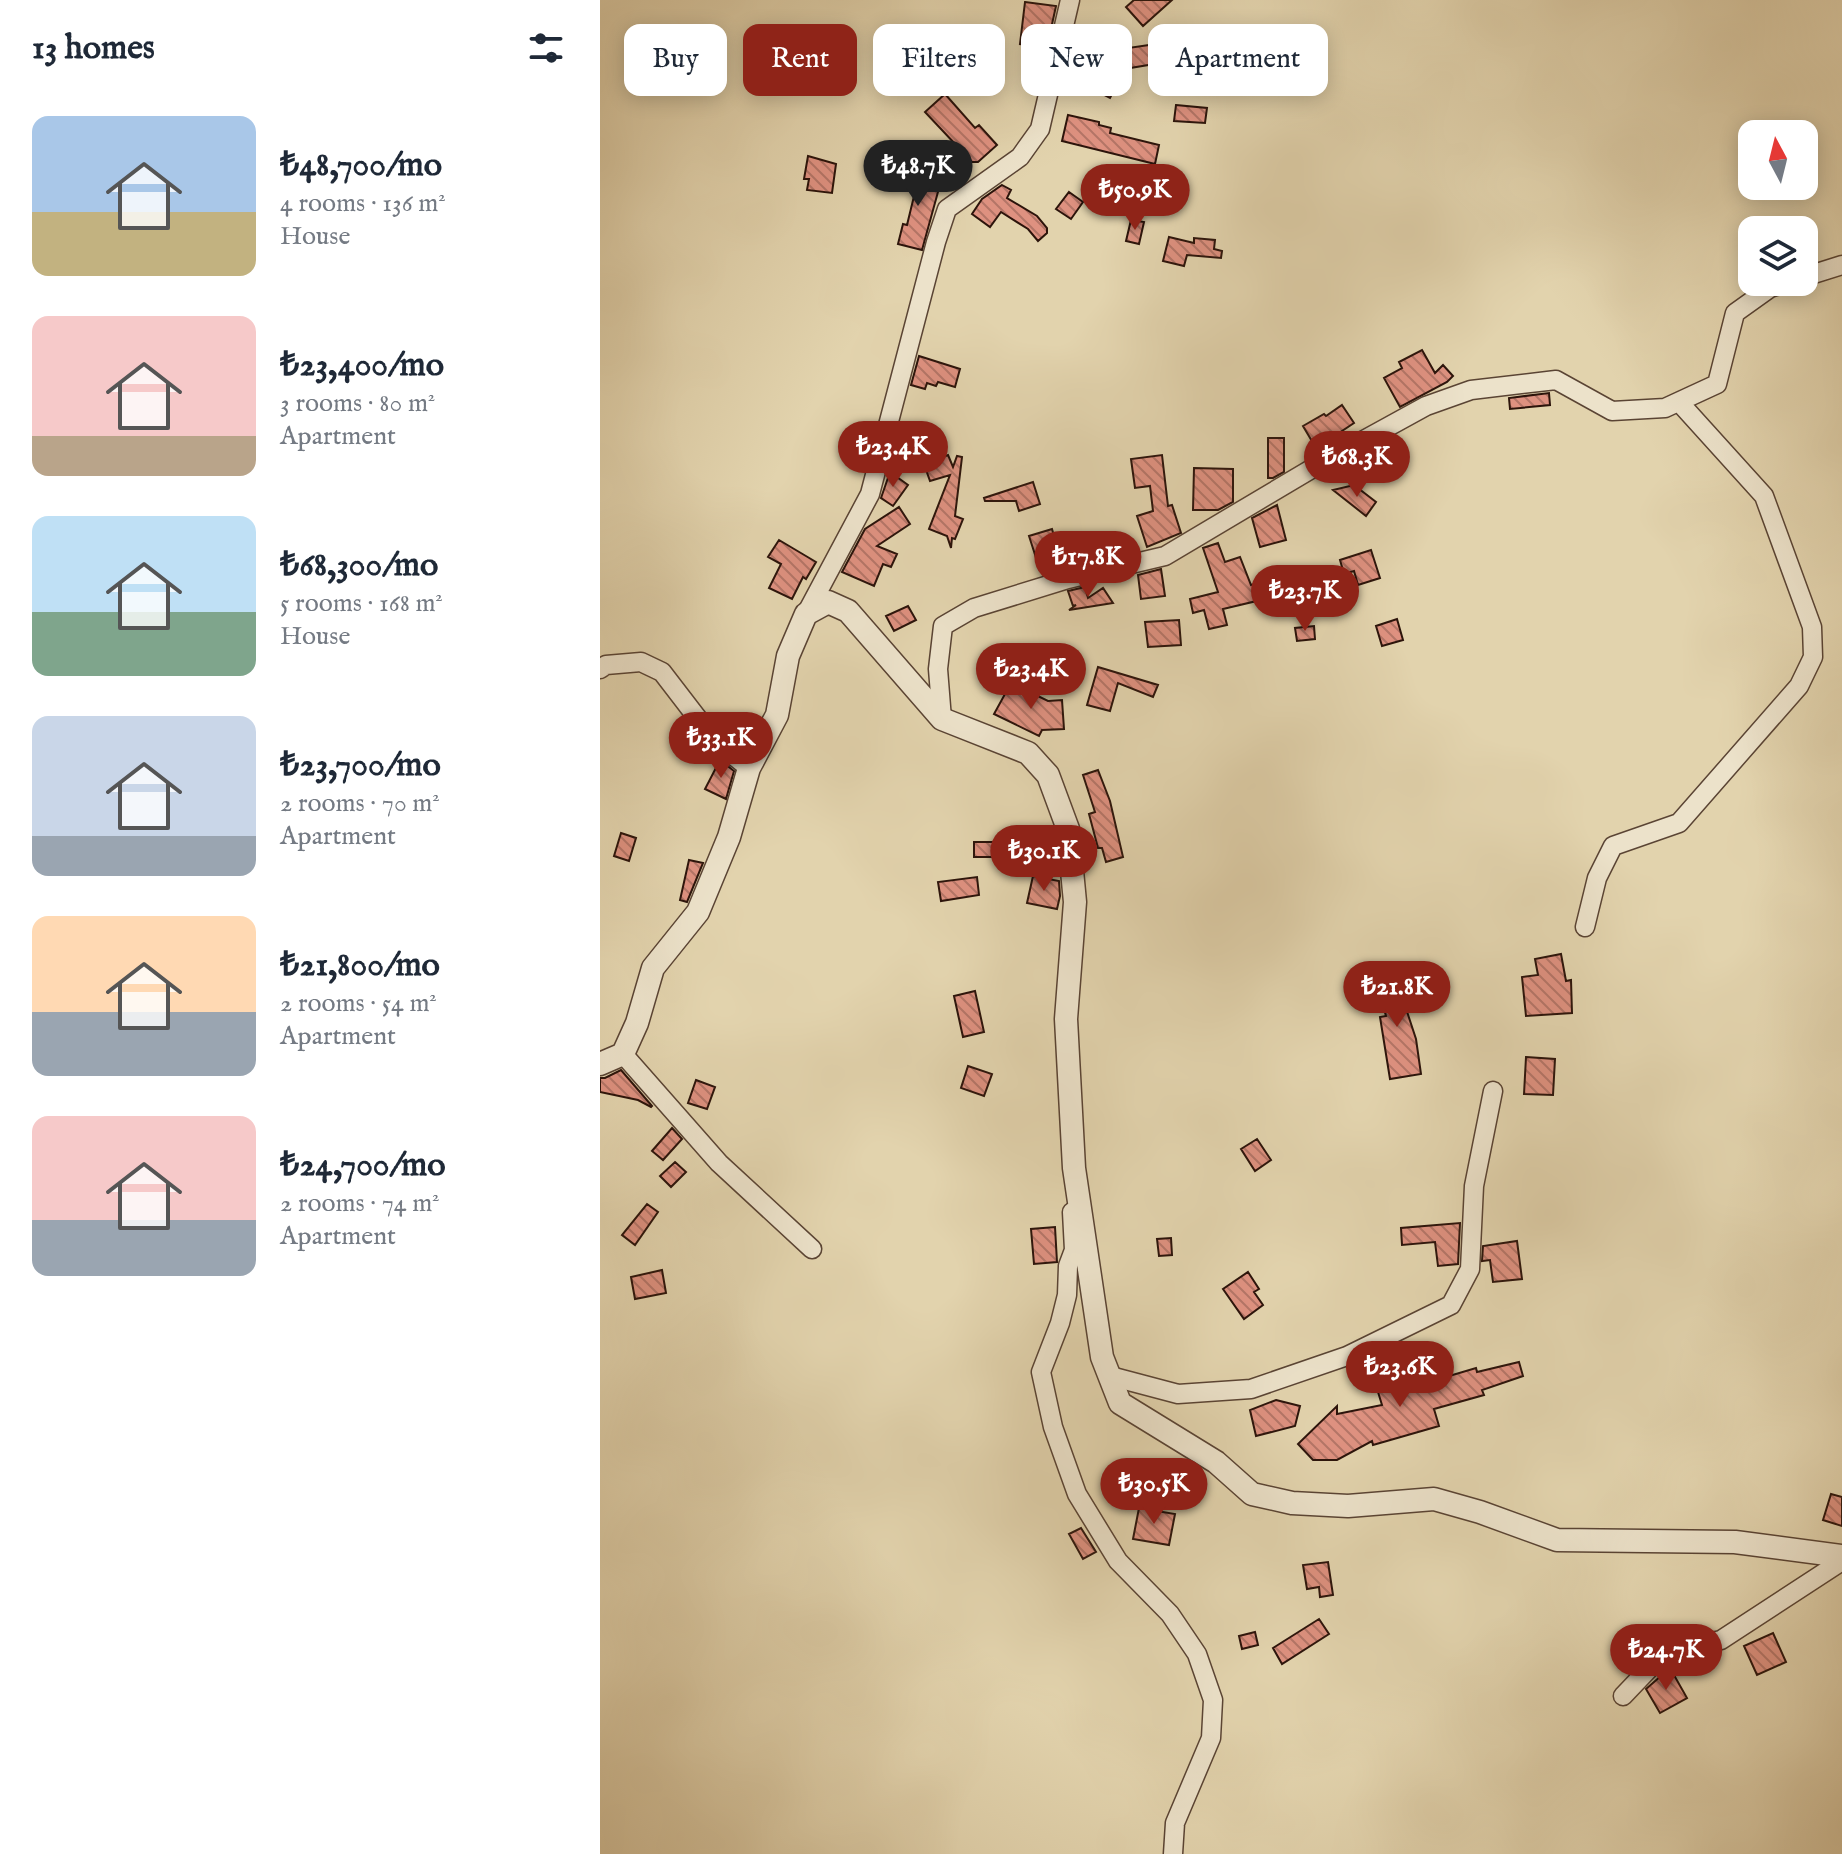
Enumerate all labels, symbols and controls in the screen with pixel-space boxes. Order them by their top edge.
chip: Buy [624,24,727,96]
chip: Rent [743,24,857,96]
chip: Filters [873,24,1005,96]
chip: New [1021,24,1132,96]
chip: Apartment [1148,24,1328,96]
icon: filters [524,26,568,70]
text: 13 homes [32,27,155,70]
north arrow [1738,120,1818,200]
map controls [1738,120,1818,296]
pin: ₺48.7K [853,140,983,208]
text: ₺48,700/mo [280,144,442,187]
icon: home [96,148,192,244]
text: ₺48.7K [882,149,954,182]
pin: ₺50.9K [1070,164,1200,232]
text: ₺50.9K [1099,173,1171,206]
text: 4 rooms · 136 m² [280,187,446,220]
button: layers [1738,216,1818,296]
text: House [280,220,350,253]
text: ₺23,400/mo [280,344,444,387]
icon: home [96,348,192,444]
text: 3 rooms · 80 m² [280,387,435,420]
text: Apartment [280,420,396,453]
pin: ₺23.4K [828,421,958,489]
text: ₺23.4K [856,430,930,463]
pin: ₺68.3K [1292,431,1422,499]
text: ₺68.3K [1322,440,1392,473]
pin: ₺17.8K [1023,531,1153,599]
text: ₺17.8K [1052,540,1124,573]
text: ₺68,300/mo [280,544,438,587]
icon: home [96,548,192,644]
pin: ₺23.7K [1240,565,1370,633]
text: ₺23.7K [1269,574,1341,607]
text: 5 rooms · 168 m² [280,587,443,620]
text: House [280,620,350,653]
pin: ₺23.4K [966,643,1096,711]
text: ₺23.4K [994,652,1068,685]
pin: ₺33.1K [656,712,786,780]
text: ₺33.1K [687,721,755,754]
text: ₺23,700/mo [280,744,441,787]
icon: home [96,748,192,844]
text: 2 rooms · 70 m² [280,787,440,820]
text: Apartment [280,820,396,853]
pin: ₺30.1K [979,825,1109,893]
text: ₺30.1K [1008,834,1080,867]
text: ₺21,800/mo [280,944,440,987]
icon: home [96,948,192,1044]
pin: ₺21.8K [1332,961,1462,1029]
text: ₺21.8K [1361,970,1433,1003]
text: 2 rooms · 54 m² [280,987,437,1020]
text: Apartment [280,1020,396,1053]
text: ₺24,700/mo [280,1144,446,1187]
icon: home [96,1148,192,1244]
text: 2 rooms · 74 m² [280,1187,440,1220]
text: Apartment [280,1220,396,1253]
pin: ₺23.6K [1335,1341,1465,1409]
text: ₺23.6K [1364,1350,1436,1383]
pin: ₺30.5K [1089,1458,1219,1526]
text: ₺30.5K [1118,1467,1190,1500]
pin: ₺24.7K [1601,1624,1731,1692]
text: ₺24.7K [1628,1633,1704,1666]

